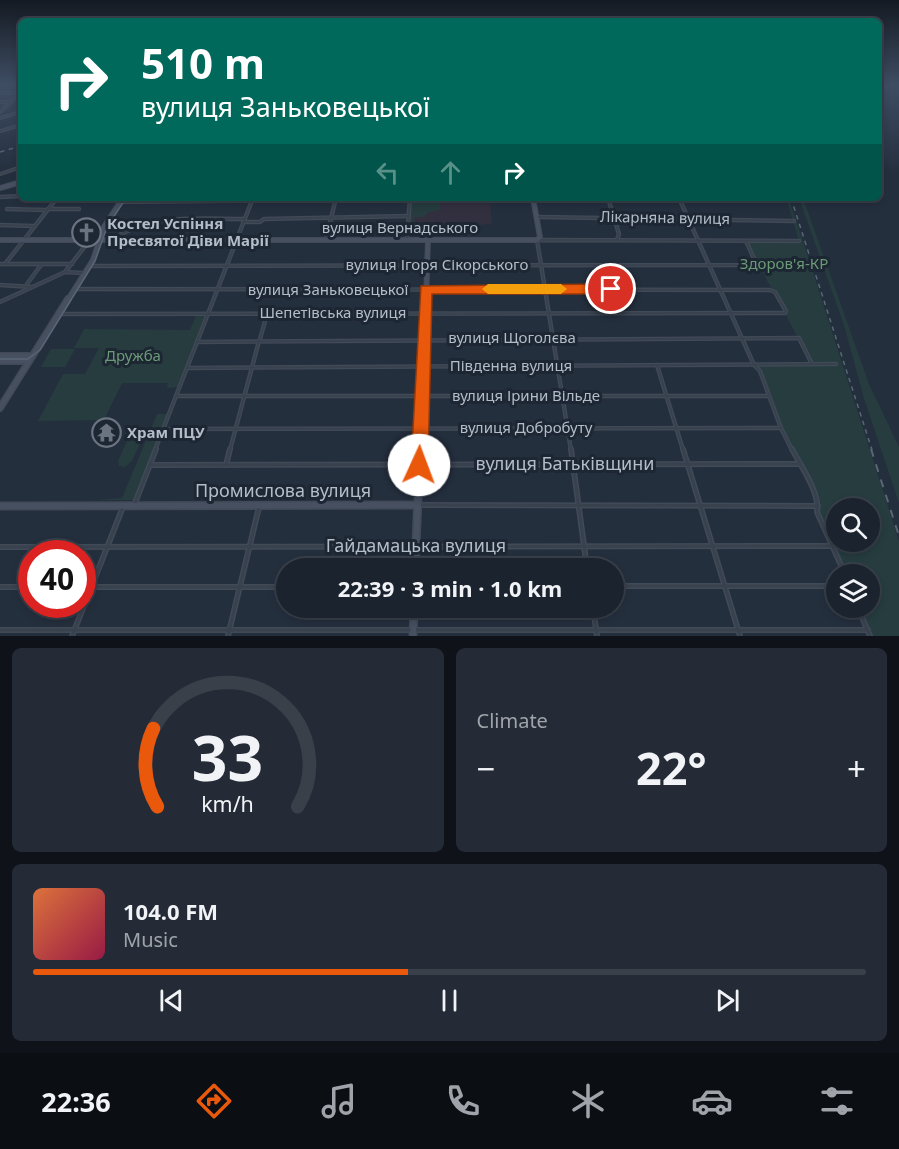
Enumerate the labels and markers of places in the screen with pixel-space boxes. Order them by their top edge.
place label: Костел Успіння Пресвятої Діви Марії [107,213,269,250]
church icon: Костел Успіння Пресвятої Діви Марії [70,217,102,249]
pin [585,263,636,314]
temple icon: Храм ПЦУ [90,417,122,449]
place label: Храм ПЦУ [127,422,205,442]

